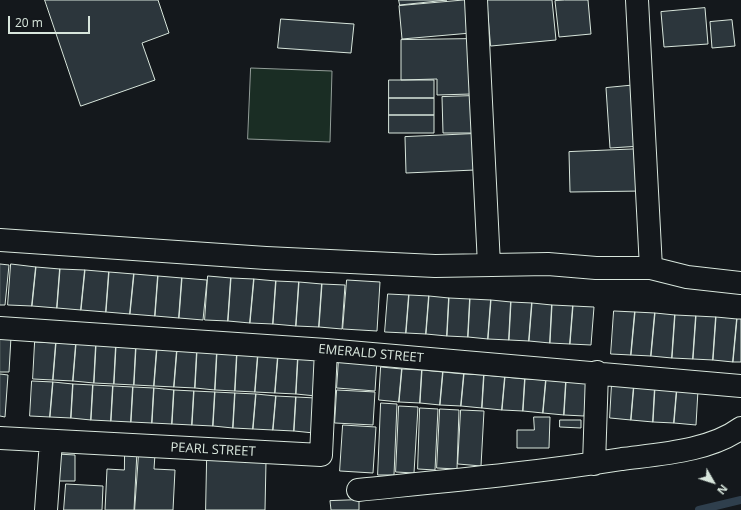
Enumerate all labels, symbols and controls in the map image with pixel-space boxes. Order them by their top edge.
scale bar [10,8,92,34]
text: 20 m [15,14,43,31]
street label: EMERALD STREET [318,342,424,366]
street label: PEARL STREET [170,440,256,460]
north arrow [693,462,733,502]
text: N [714,482,731,498]

